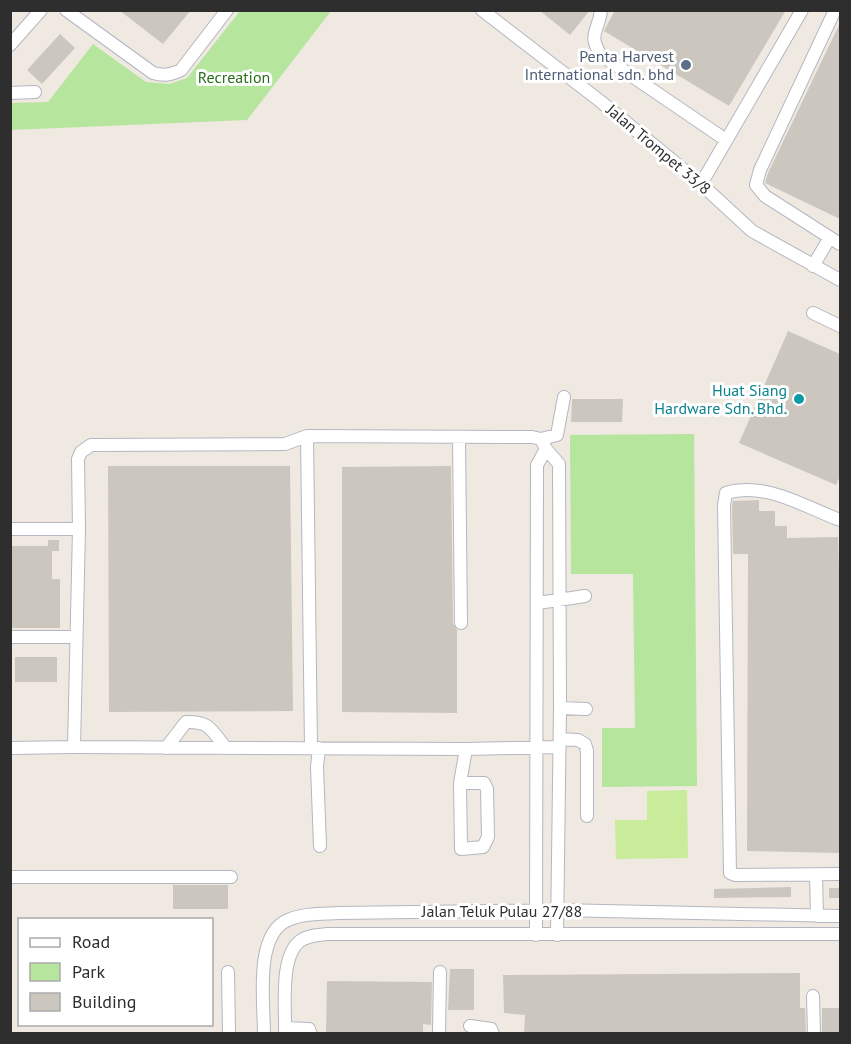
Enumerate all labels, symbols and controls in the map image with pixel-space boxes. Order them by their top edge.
place label: Penta Harvest International sdn. bhd [525,46,675,84]
marker: Penta Harvest International sdn. bhd [679,58,693,72]
park label: Recreation [198,67,270,87]
street label: Jalan Trompet 33/8 [602,99,715,199]
place label: Huat Siang Hardware Sdn. Bhd. [654,380,787,418]
marker: Huat Siang Hardware Sdn. Bhd. [792,392,806,406]
street label: Jalan Teluk Pulau 27/88 [421,901,582,921]
legend [18,918,213,1026]
text: Road [72,930,110,953]
text: Park [72,960,105,983]
text: Building [72,990,136,1013]

